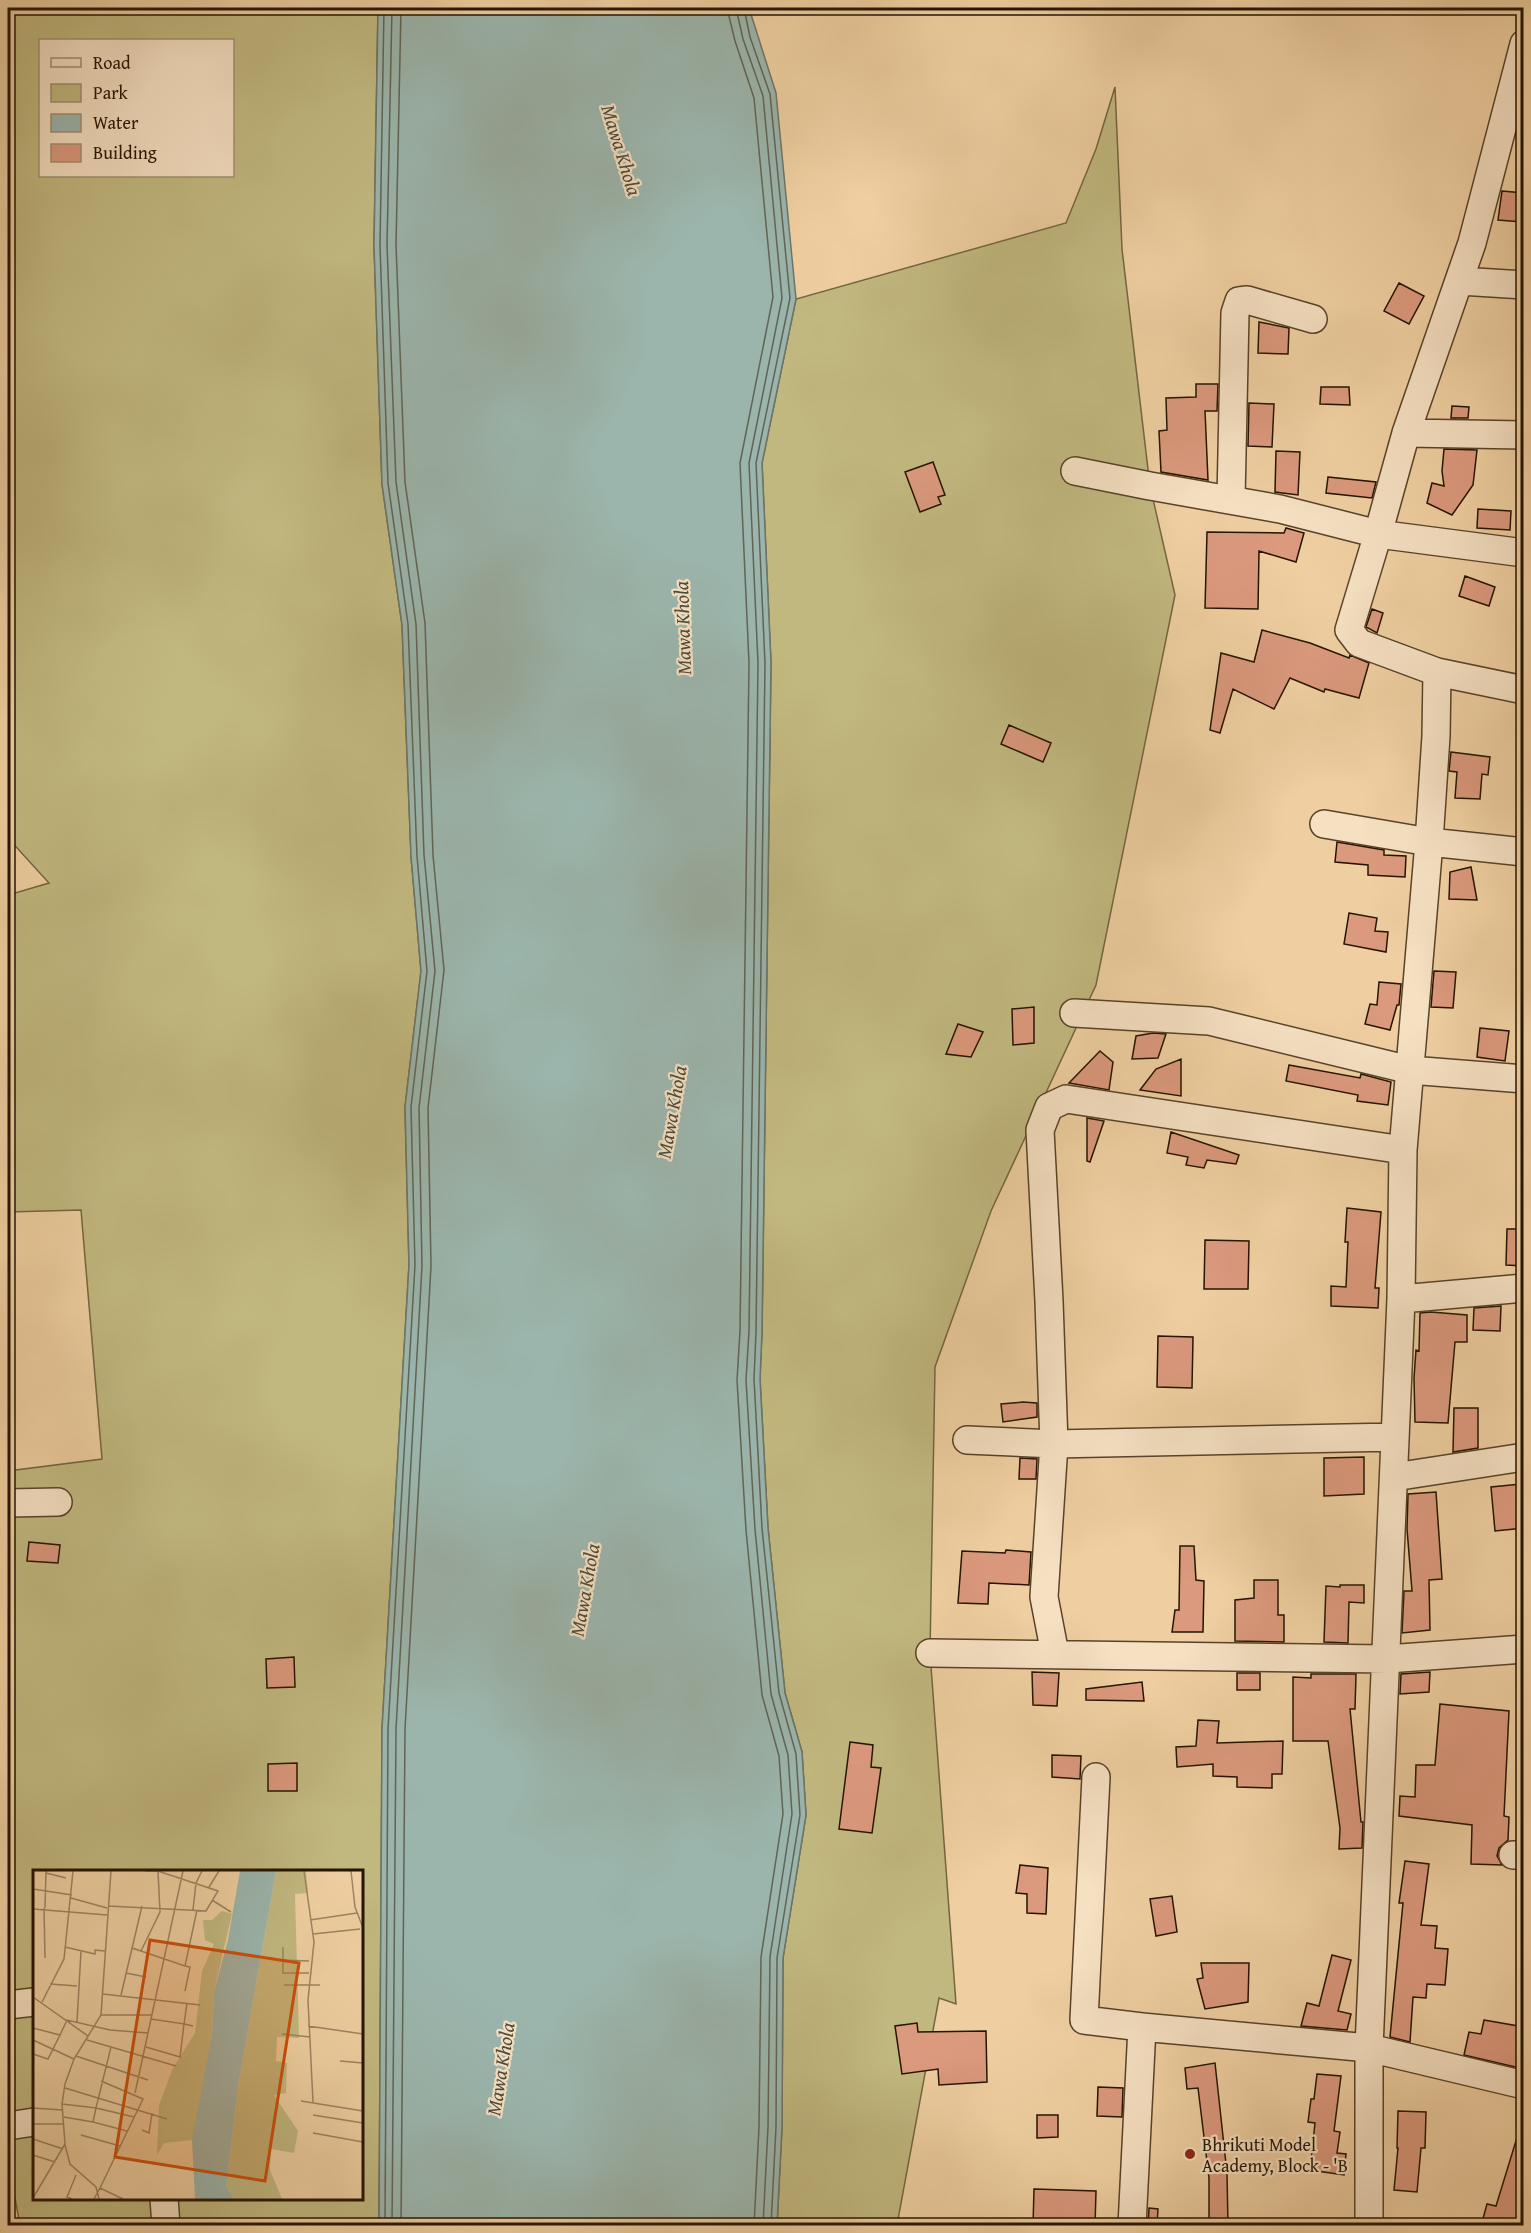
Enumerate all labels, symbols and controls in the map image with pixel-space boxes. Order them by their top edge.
legend [39,39,234,177]
text: Road [93,49,131,76]
text: Park [93,79,129,106]
water label: Mawa Khola [594,101,650,200]
text: Water [93,109,139,136]
text: Building [93,139,157,166]
water label: Mawa Khola [666,580,698,676]
water label: Mawa Khola [649,1062,694,1161]
water label: Mawa Khola [562,1540,607,1639]
inset map [33,1870,363,2200]
water label: Mawa Khola [478,2020,522,2118]
place label: Bhrikuti Model Academy, Block - 'B [1202,2131,1348,2179]
marker: Bhrikuti Model Academy, Block - 'B [1183,2147,1197,2161]

